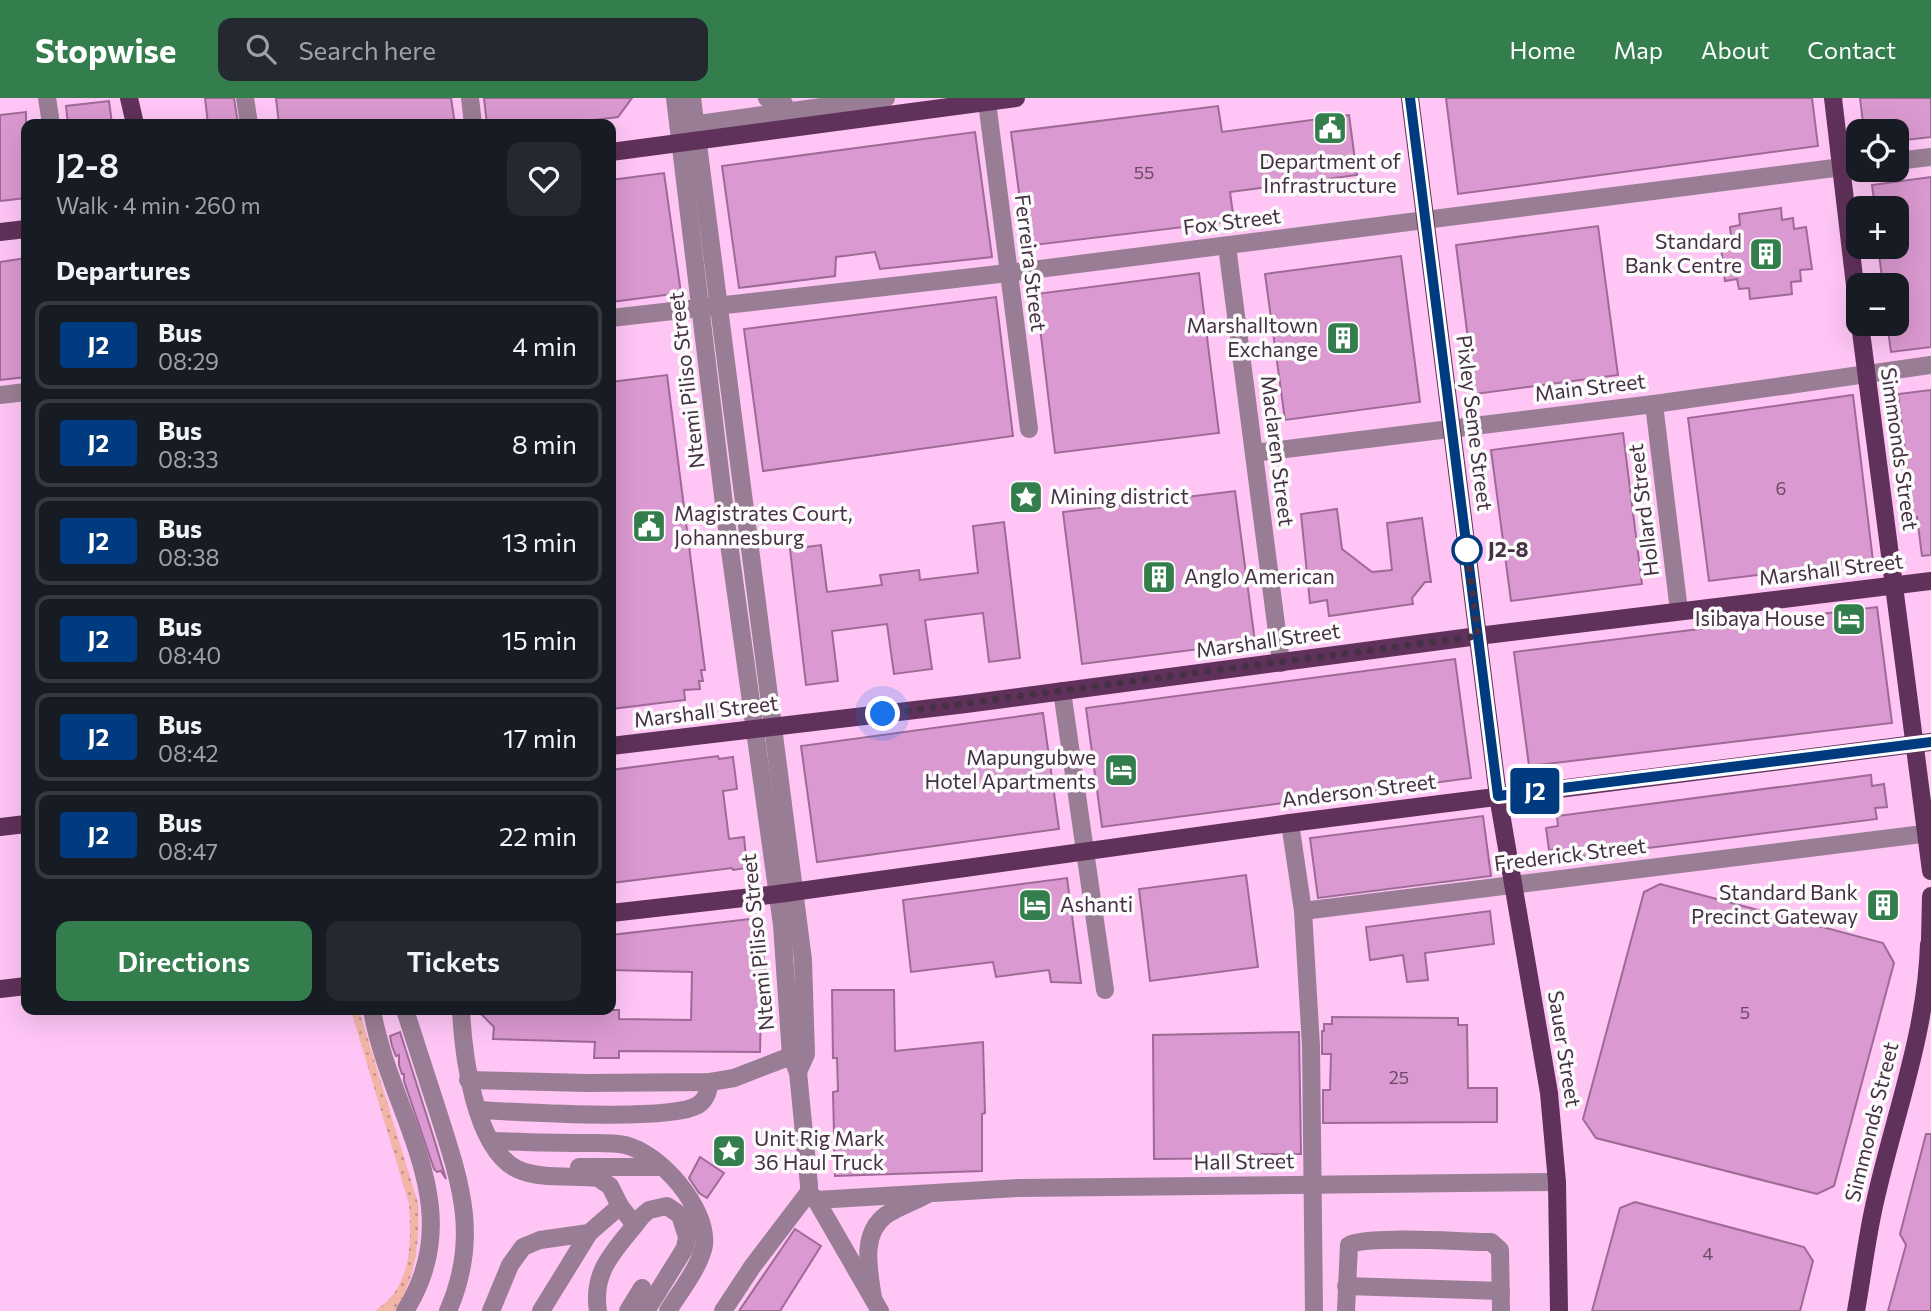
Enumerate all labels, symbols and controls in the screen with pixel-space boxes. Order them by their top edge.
search box [218,18,708,81]
text: Stopwise [35,29,176,70]
icon: search [242,30,280,68]
text: Search here [298,34,436,65]
text: Home [1510,35,1576,64]
text: Map [1614,35,1663,64]
text: About [1701,35,1769,64]
text: Contact [1807,35,1896,64]
public building icon: Department of Infrastructure [1311,109,1349,147]
map controls [1846,119,1909,336]
button: locate [1846,119,1909,182]
button: heart [507,142,581,216]
text: J2-8 [56,144,119,185]
place label: Department of Infrastructure [1259,148,1402,197]
house number: 55 [1134,161,1154,183]
text: Walk · 4 min · 260 m [56,191,261,219]
street label: Ferreira Street [1011,193,1052,333]
button: + [1846,196,1909,259]
street label: Fox Street [1182,202,1282,239]
place label: Standard Bank Centre [1625,228,1742,277]
building icon: Standard Bank Centre [1747,235,1785,273]
text: Departures [56,254,191,285]
button: − [1846,273,1909,336]
street label: Ntemi Piliso Street [662,290,709,470]
place label: Marshalltown Exchange [1186,312,1318,361]
text: Bus [158,316,202,347]
building icon: Marshalltown Exchange [1324,319,1362,357]
text: J2 [88,330,109,359]
text: 4 min [512,330,577,361]
street label: Pixley Seme Street [1452,333,1499,512]
text: 08:29 [158,347,219,375]
street label: Simmonds Street [1877,366,1924,532]
street label: Main Street [1533,367,1647,406]
street label: Maclaren Street [1257,374,1300,528]
text: Bus [158,414,202,445]
text: J2 [88,428,109,457]
text: 8 min [512,428,577,459]
street label: Hollard Street [1622,442,1663,578]
text: 08:33 [158,445,219,473]
house number: 6 [1776,477,1786,499]
place icon: Mining district [1007,478,1045,516]
place label: Mining district [1050,483,1189,508]
place label: Magistrates Court, Johannesburg [674,500,853,549]
public building icon: Magistrates Court, Johannesburg [630,507,668,545]
text: Bus [158,512,202,543]
text: J2 [88,526,109,555]
text: 13 min [502,526,577,557]
marker: J2-8 [1452,535,1482,565]
place label: J2-8 [1488,536,1529,561]
text: 08:38 [158,543,219,571]
street label: Marshall Street [1757,547,1905,590]
building icon: Anglo American [1140,558,1178,596]
place label: Anglo American [1184,563,1335,588]
hotel icon: Isibaya House [1830,600,1868,638]
place label: Isibaya House [1695,605,1825,630]
text: Bus [158,610,202,641]
street label: Marshall Street [1194,617,1342,662]
text: J2 [88,624,109,653]
text: 15 min [502,624,577,655]
text: 08:40 [158,641,221,669]
street label: Marshall Street [632,689,780,732]
your location [865,696,900,731]
text: Bus [158,708,202,739]
text: J2 [88,722,109,751]
text: 17 min [503,722,577,753]
text: 08:42 [158,739,219,767]
place label: Mapungubwe Hotel Apartments [924,744,1096,793]
hotel icon: Mapungubwe Hotel Apartments [1102,751,1140,789]
street label: Anderson Street [1280,768,1437,811]
line badge: J2 [1504,768,1566,814]
text: J2 [1524,776,1546,805]
text: Bus [158,806,202,837]
text: J2 [88,820,109,849]
text: 22 min [499,820,577,851]
street label: Frederick Street [1492,832,1647,875]
text: 08:47 [158,837,218,865]
street label: Ntemi Piliso Street [735,852,778,1032]
place label: Standard Bank Precinct Gateway [1691,879,1858,928]
hotel icon: Ashanti [1016,886,1054,924]
building icon: Standard Bank Precinct Gateway [1864,886,1902,924]
place label: Ashanti [1060,891,1133,916]
button: Directions [56,921,312,1001]
button: Tickets [326,921,581,1001]
street label: Sauer Street [1544,989,1587,1109]
house number: 5 [1740,1001,1750,1023]
street label: Simmonds Street [1839,1039,1903,1204]
house number: 25 [1389,1066,1409,1088]
place label: Unit Rig Mark 36 Haul Truck [754,1125,885,1174]
place icon: Unit Rig Mark 36 Haul Truck [710,1132,748,1170]
street label: Hall Street [1193,1147,1295,1174]
house number: 4 [1703,1242,1714,1264]

